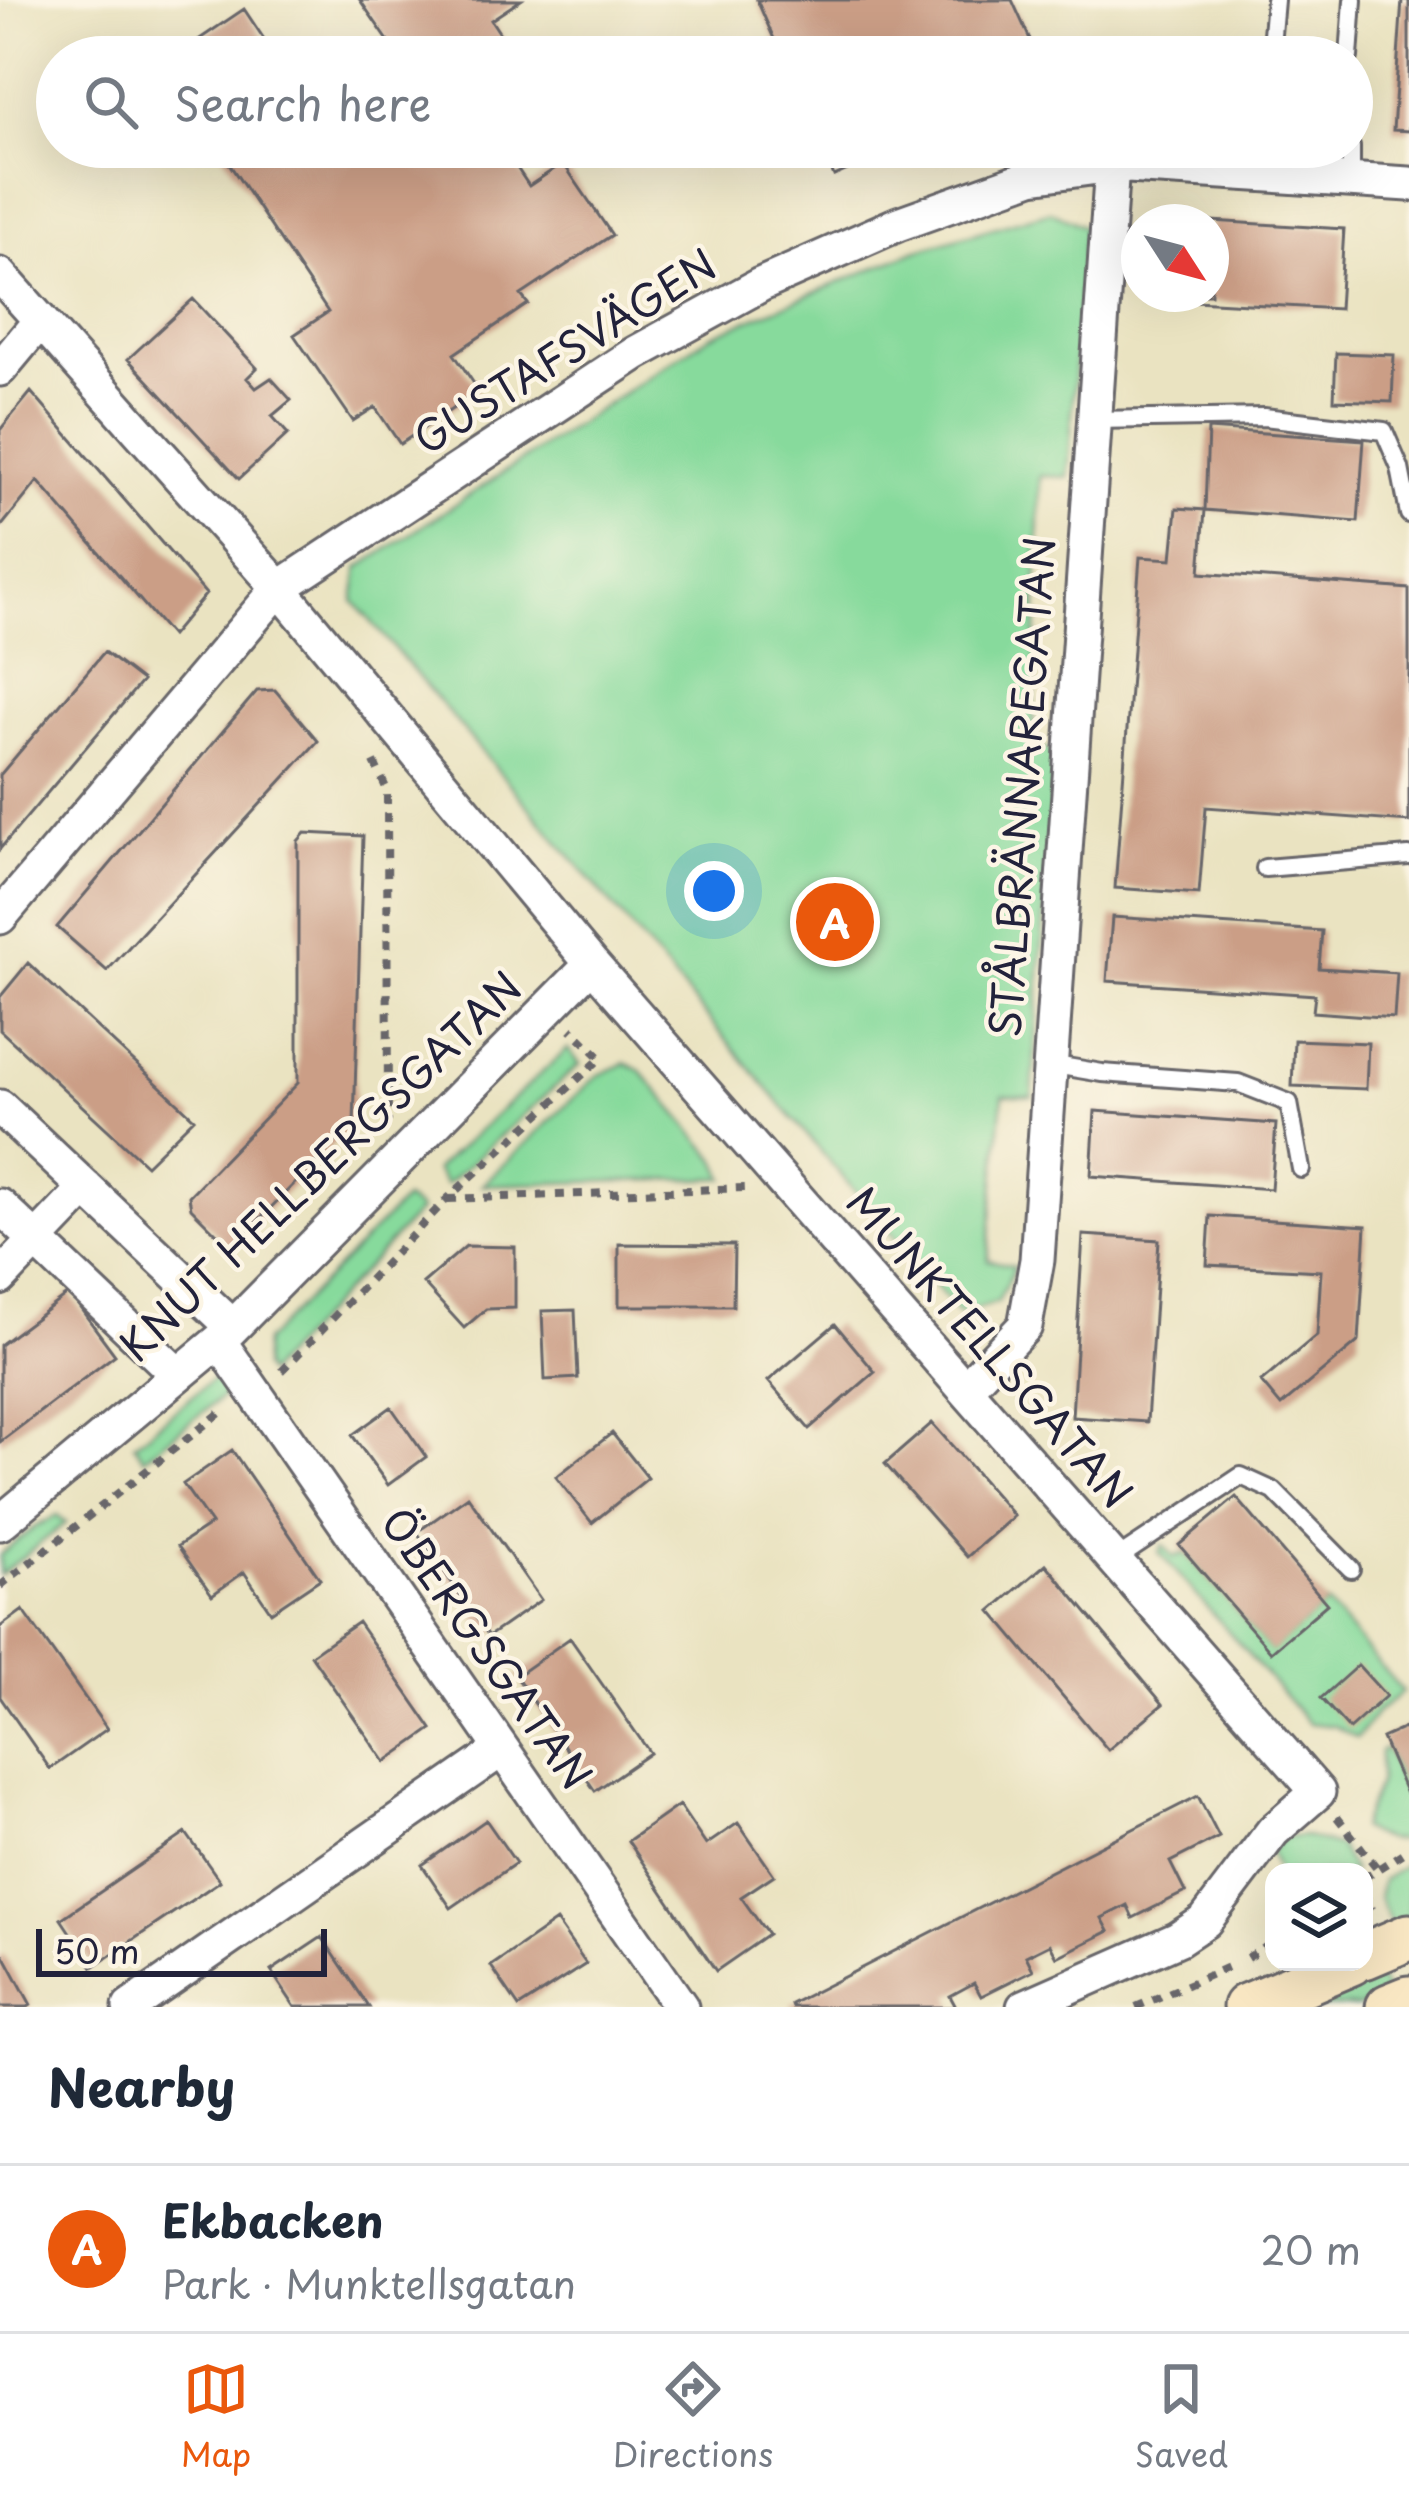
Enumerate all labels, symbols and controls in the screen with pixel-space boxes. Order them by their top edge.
search box [36,36,1373,168]
text: Search here [174,68,431,136]
icon: search [78,69,144,135]
north arrow [1121,204,1229,312]
street label: GUSTAFSVÄGEN [400,232,727,468]
street label: STÅLBRÄNNAREGATAN [972,534,1069,1039]
your location [684,861,744,921]
pin: A [796,877,874,967]
street label: KNUT HELLBERGSGATAN [104,956,535,1375]
street label: MUNKTELLSGATAN [833,1171,1149,1521]
street label: ÖBERGSGATAN [367,1494,609,1801]
map controls [1265,1863,1373,1971]
button: layers [1265,1863,1373,1971]
scale bar [36,1923,327,1976]
text: 50 m [54,1925,140,1975]
text: Nearby [48,2047,235,2124]
text: Ekbacken [162,2185,384,2253]
text: A [72,2219,102,2278]
text: 20 m [1260,2219,1361,2278]
text: Park · Munktellsgatan [162,2253,576,2312]
tab: Map [181,2356,251,2478]
tab: Directions [613,2356,773,2478]
tab: Saved [1135,2356,1228,2478]

